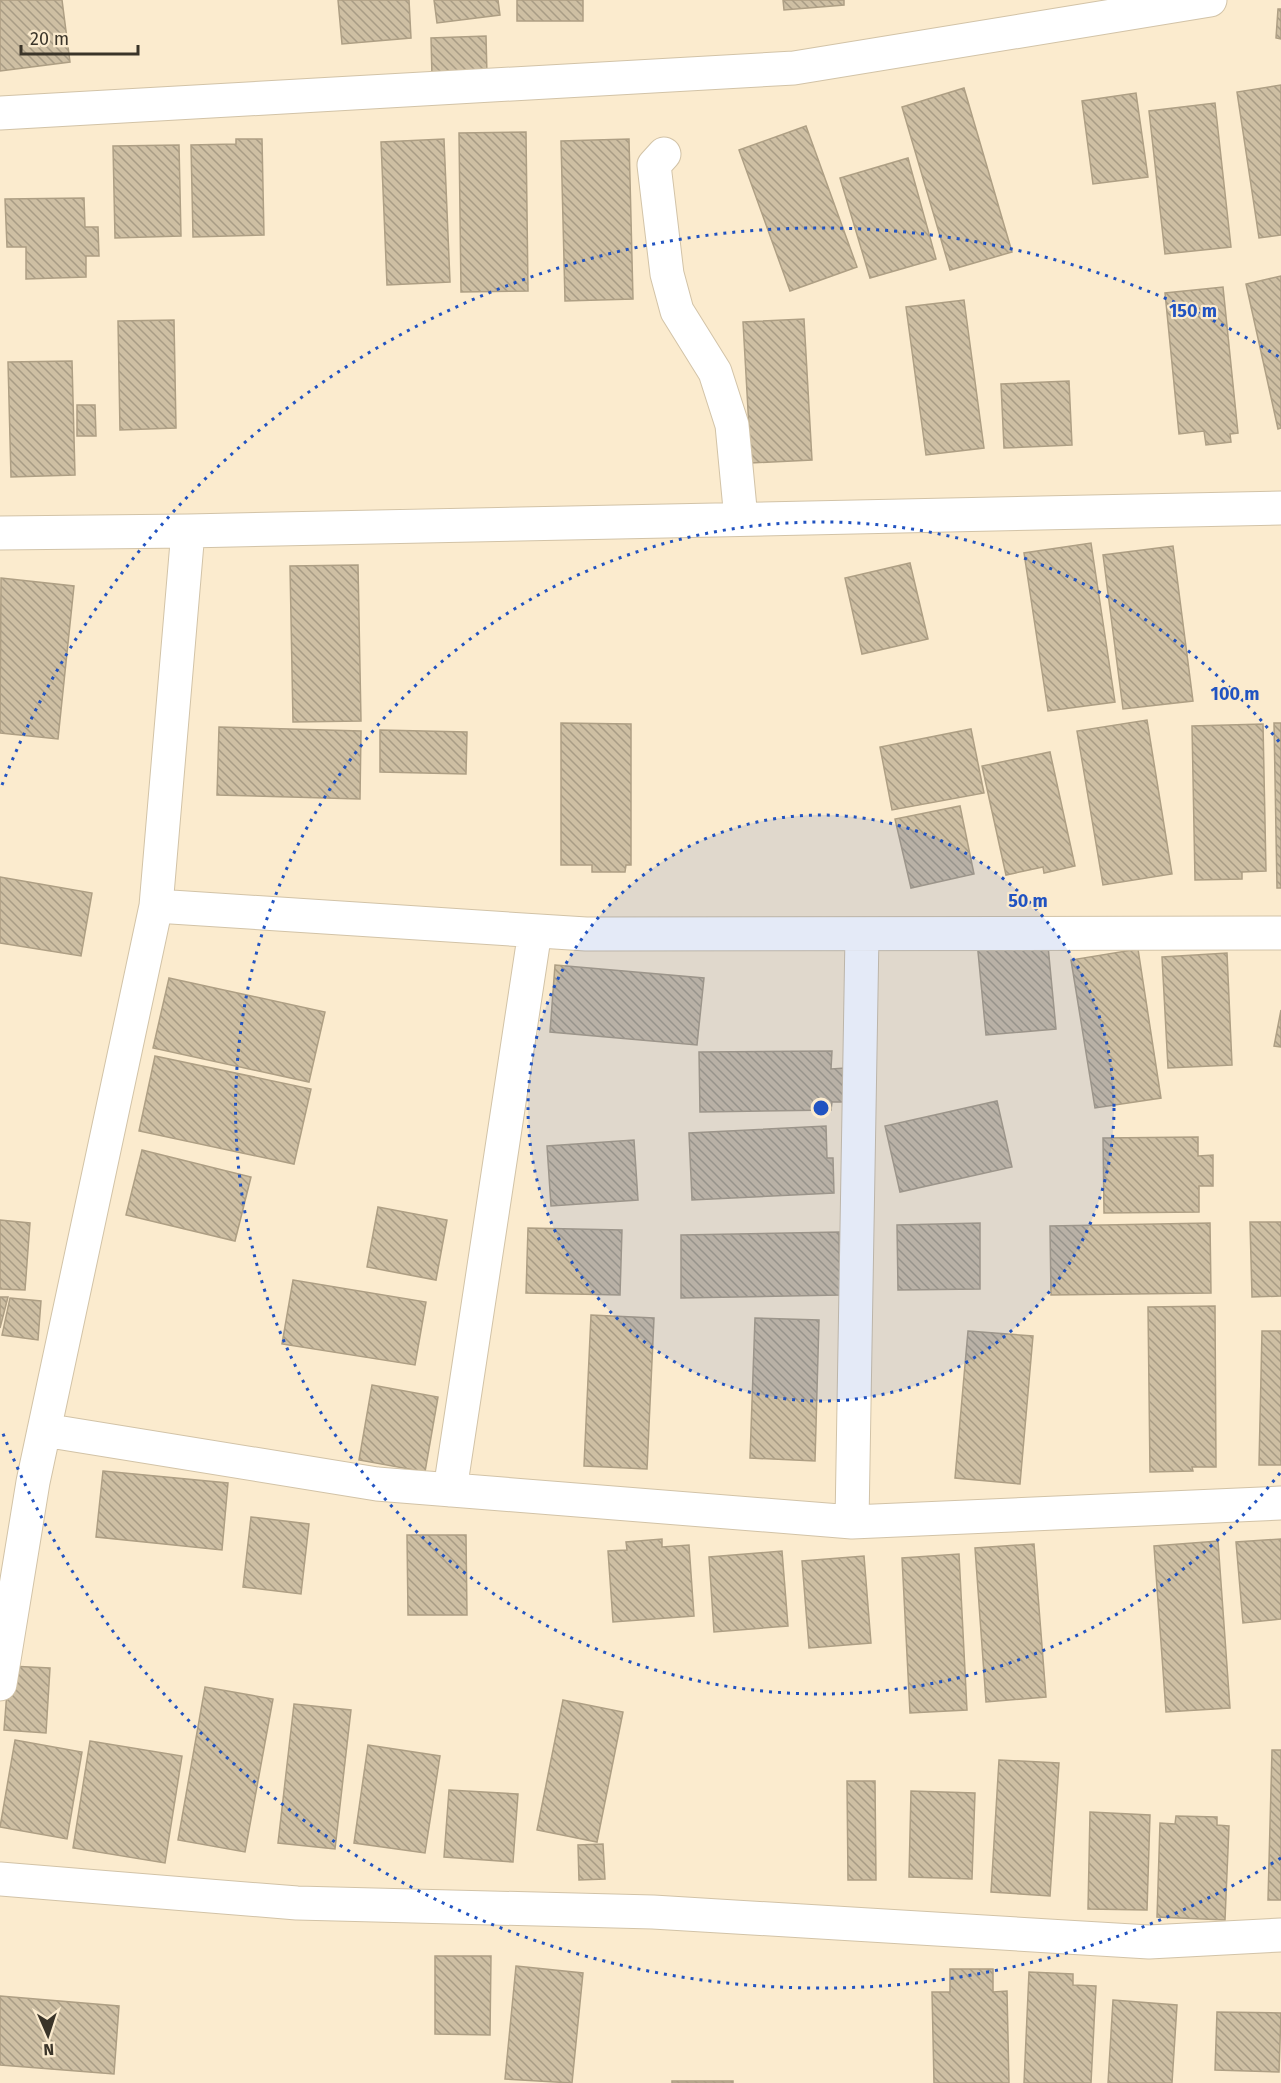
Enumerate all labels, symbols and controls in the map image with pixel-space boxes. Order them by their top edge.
scale bar [21,18,138,56]
text: 20 m [30,28,69,50]
text: 150 m [1169,300,1217,322]
text: 100 m [1211,683,1259,705]
text: 50 m [1008,890,1048,912]
centre of rings [811,1098,831,1118]
north arrow [18,2005,78,2065]
text: N [43,2040,55,2059]

